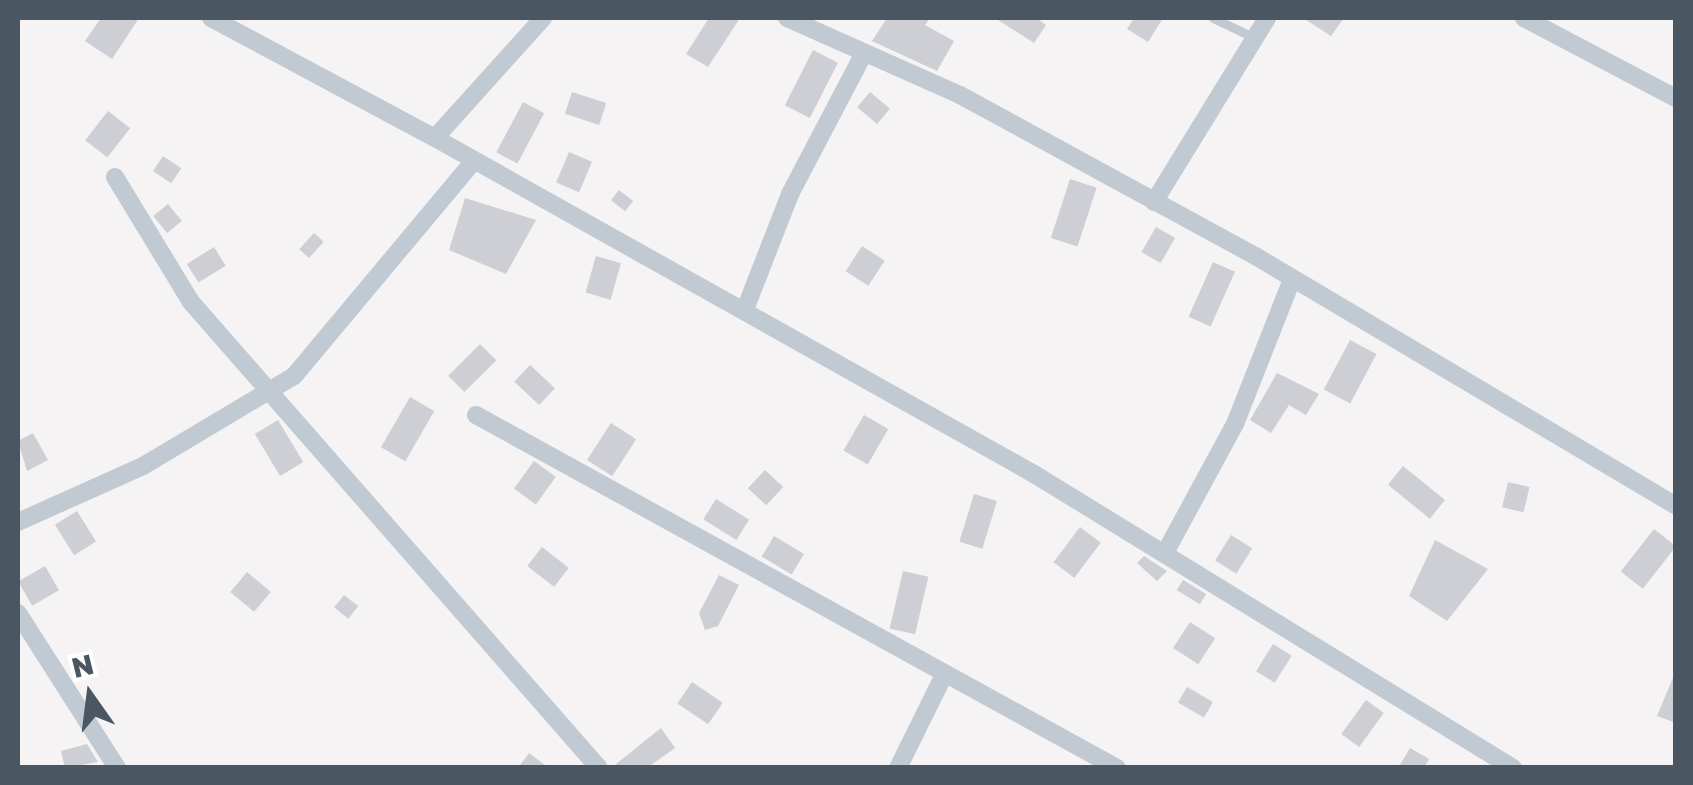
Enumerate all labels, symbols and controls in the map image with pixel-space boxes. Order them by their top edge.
north arrow [40,645,140,745]
text: N [68,647,97,684]

